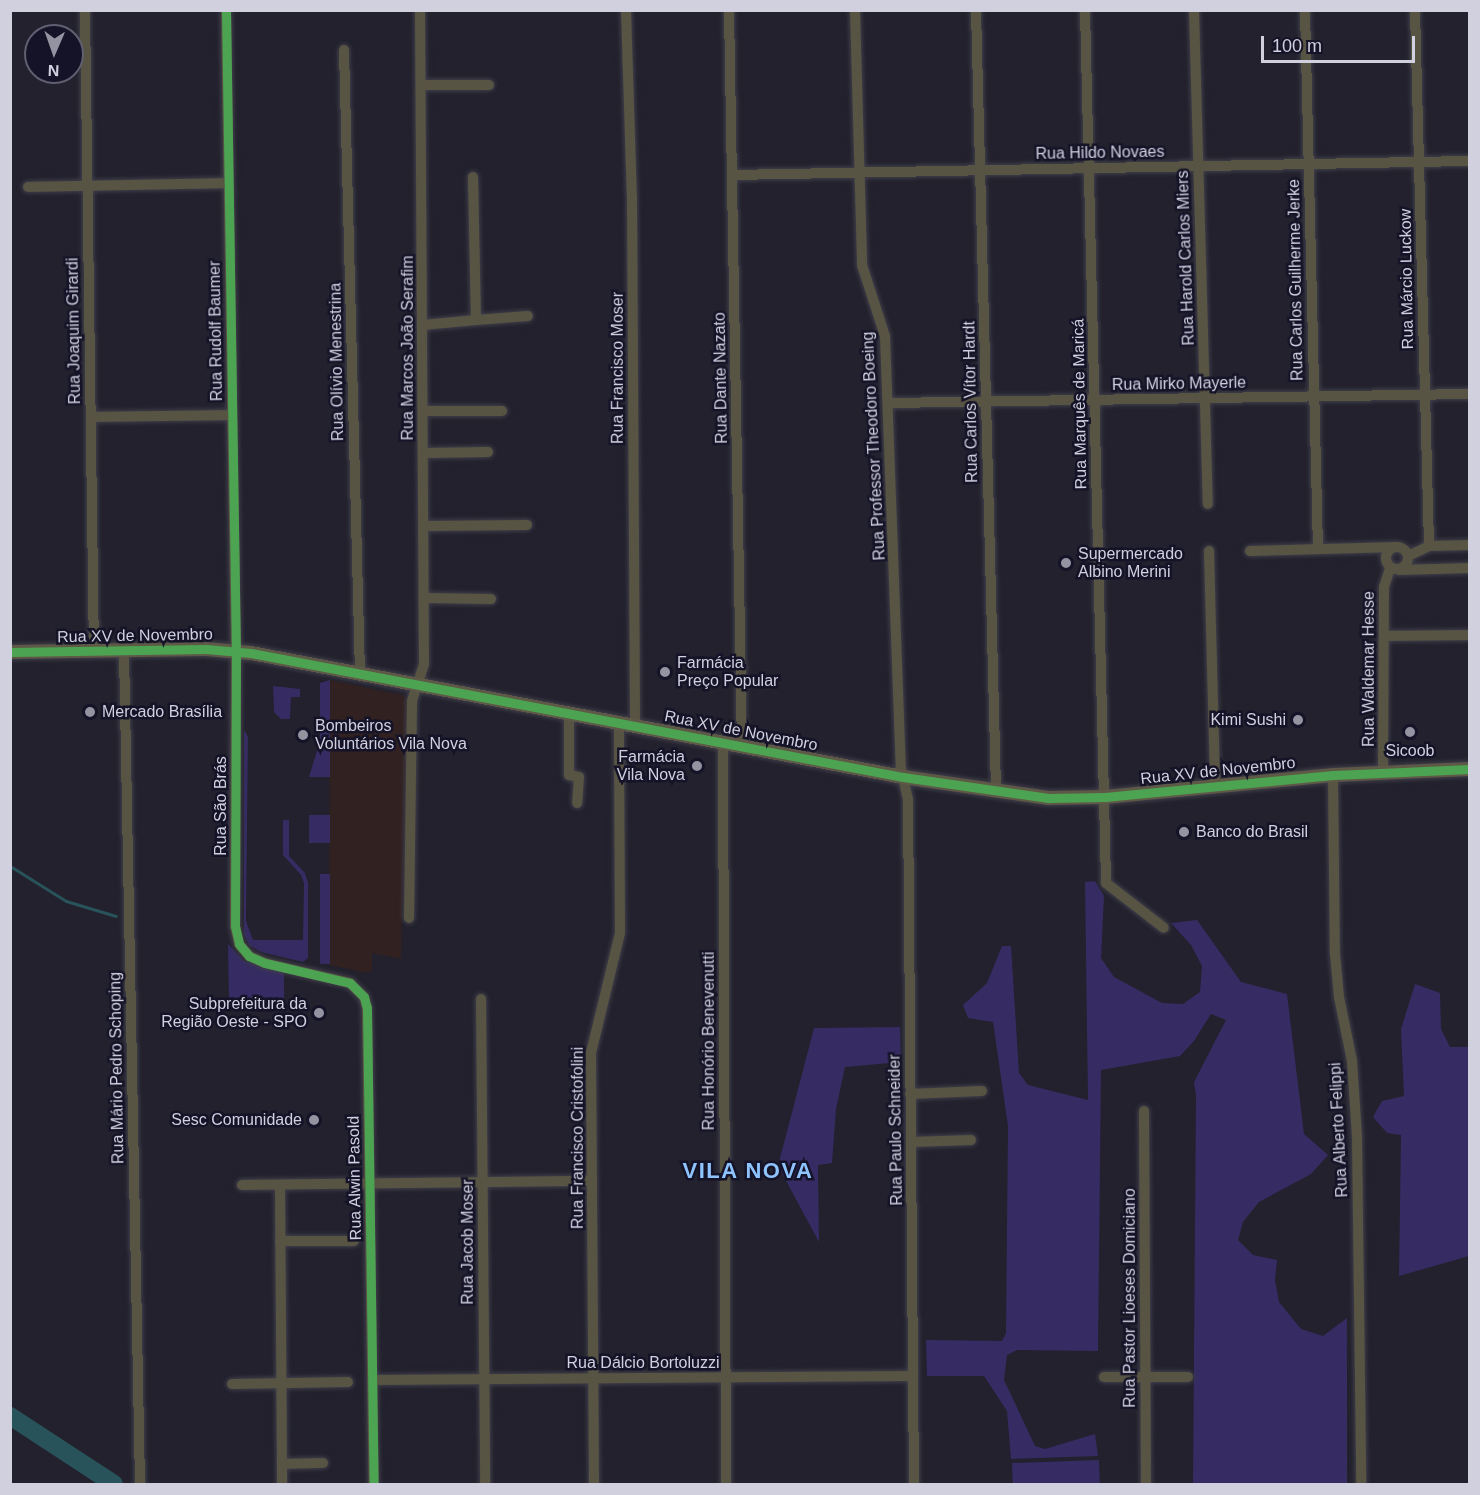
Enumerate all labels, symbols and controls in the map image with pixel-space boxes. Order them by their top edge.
north arrow [24,24,84,84]
scale bar [1264,24,1418,62]
text: 100 m [1272,36,1322,56]
text: N [47,62,59,79]
street label: Rua Hildo Novaes [1035,142,1165,164]
street label: Rua Harold Carlos Miers [1173,170,1199,346]
street label: Rua Carlos Guilherme Jerke [1285,179,1307,381]
street label: Rua Márcio Luckow [1396,209,1418,349]
street label: Rua Marcos João Serafim [398,256,418,440]
street label: Rua Joaquim Girardi [63,257,85,405]
street label: Rua Rudolf Baumer [205,261,227,401]
street label: Rua Olívio Menestrina [326,283,348,441]
street label: Rua Francisco Moser [608,292,628,444]
street label: Rua Dante Nazato [710,312,732,444]
street label: Rua Marquês de Maricá [1069,318,1091,490]
street label: Rua Carlos Vítor Hardt [960,321,982,483]
street label: Rua Professor Theodoro Boeing [858,331,890,561]
street label: Rua Mirko Mayerle [1112,373,1246,395]
place label: Supermercado Albino Merini [1078,544,1183,582]
marker: Supermercado Albino Merini [1059,556,1073,570]
street label: Rua Waldemar Hesse [1359,591,1379,747]
street label: Rua XV de Novembro [57,625,213,647]
place label: Farmácia Preço Popular [677,653,778,691]
marker: Farmácia Preço Popular [658,665,672,679]
place label: Mercado Brasília [102,702,222,722]
marker: Mercado Brasília [83,705,97,719]
street label: Rua XV de Novembro [663,707,819,755]
place label: Kimi Sushi [1210,710,1286,730]
marker: Kimi Sushi [1291,713,1305,727]
place label: Bombeiros Voluntários Vila Nova [315,716,467,754]
marker: Sicoob [1403,725,1417,739]
marker: Bombeiros Voluntários Vila Nova [296,728,310,742]
place label: Sicoob [1386,741,1434,761]
place label: Farmácia Vila Nova [617,747,685,785]
street label: Rua XV de Novembro [1140,753,1296,789]
street label: Rua São Brás [211,756,231,856]
marker: Farmácia Vila Nova [690,759,704,773]
place label: Banco do Brasil [1196,822,1308,842]
marker: Banco do Brasil [1177,825,1191,839]
street label: Rua Honório Benevenutti [699,952,719,1130]
street label: Rua Mário Pedro Schoping [106,972,128,1164]
place label: Subprefeitura da Região Oeste - SPO [161,994,307,1032]
marker: Subprefeitura da Região Oeste - SPO [312,1006,326,1020]
street label: Rua Francisco Cristofolini [568,1047,588,1229]
street label: Rua Paulo Schneider [885,1054,907,1206]
street label: Rua Alberto Felippi [1326,1062,1352,1198]
place label: Sesc Comunidade [171,1110,302,1130]
marker: Sesc Comunidade [307,1113,321,1127]
street label: Rua Alwin Pasold [344,1115,366,1241]
district label: VILA NOVA [682,1158,814,1184]
street label: Rua Jacob Moser [458,1179,478,1305]
street label: Rua Pastor Lioeses Domiciano [1120,1188,1140,1408]
street label: Rua Dálcio Bortoluzzi [567,1353,719,1373]

